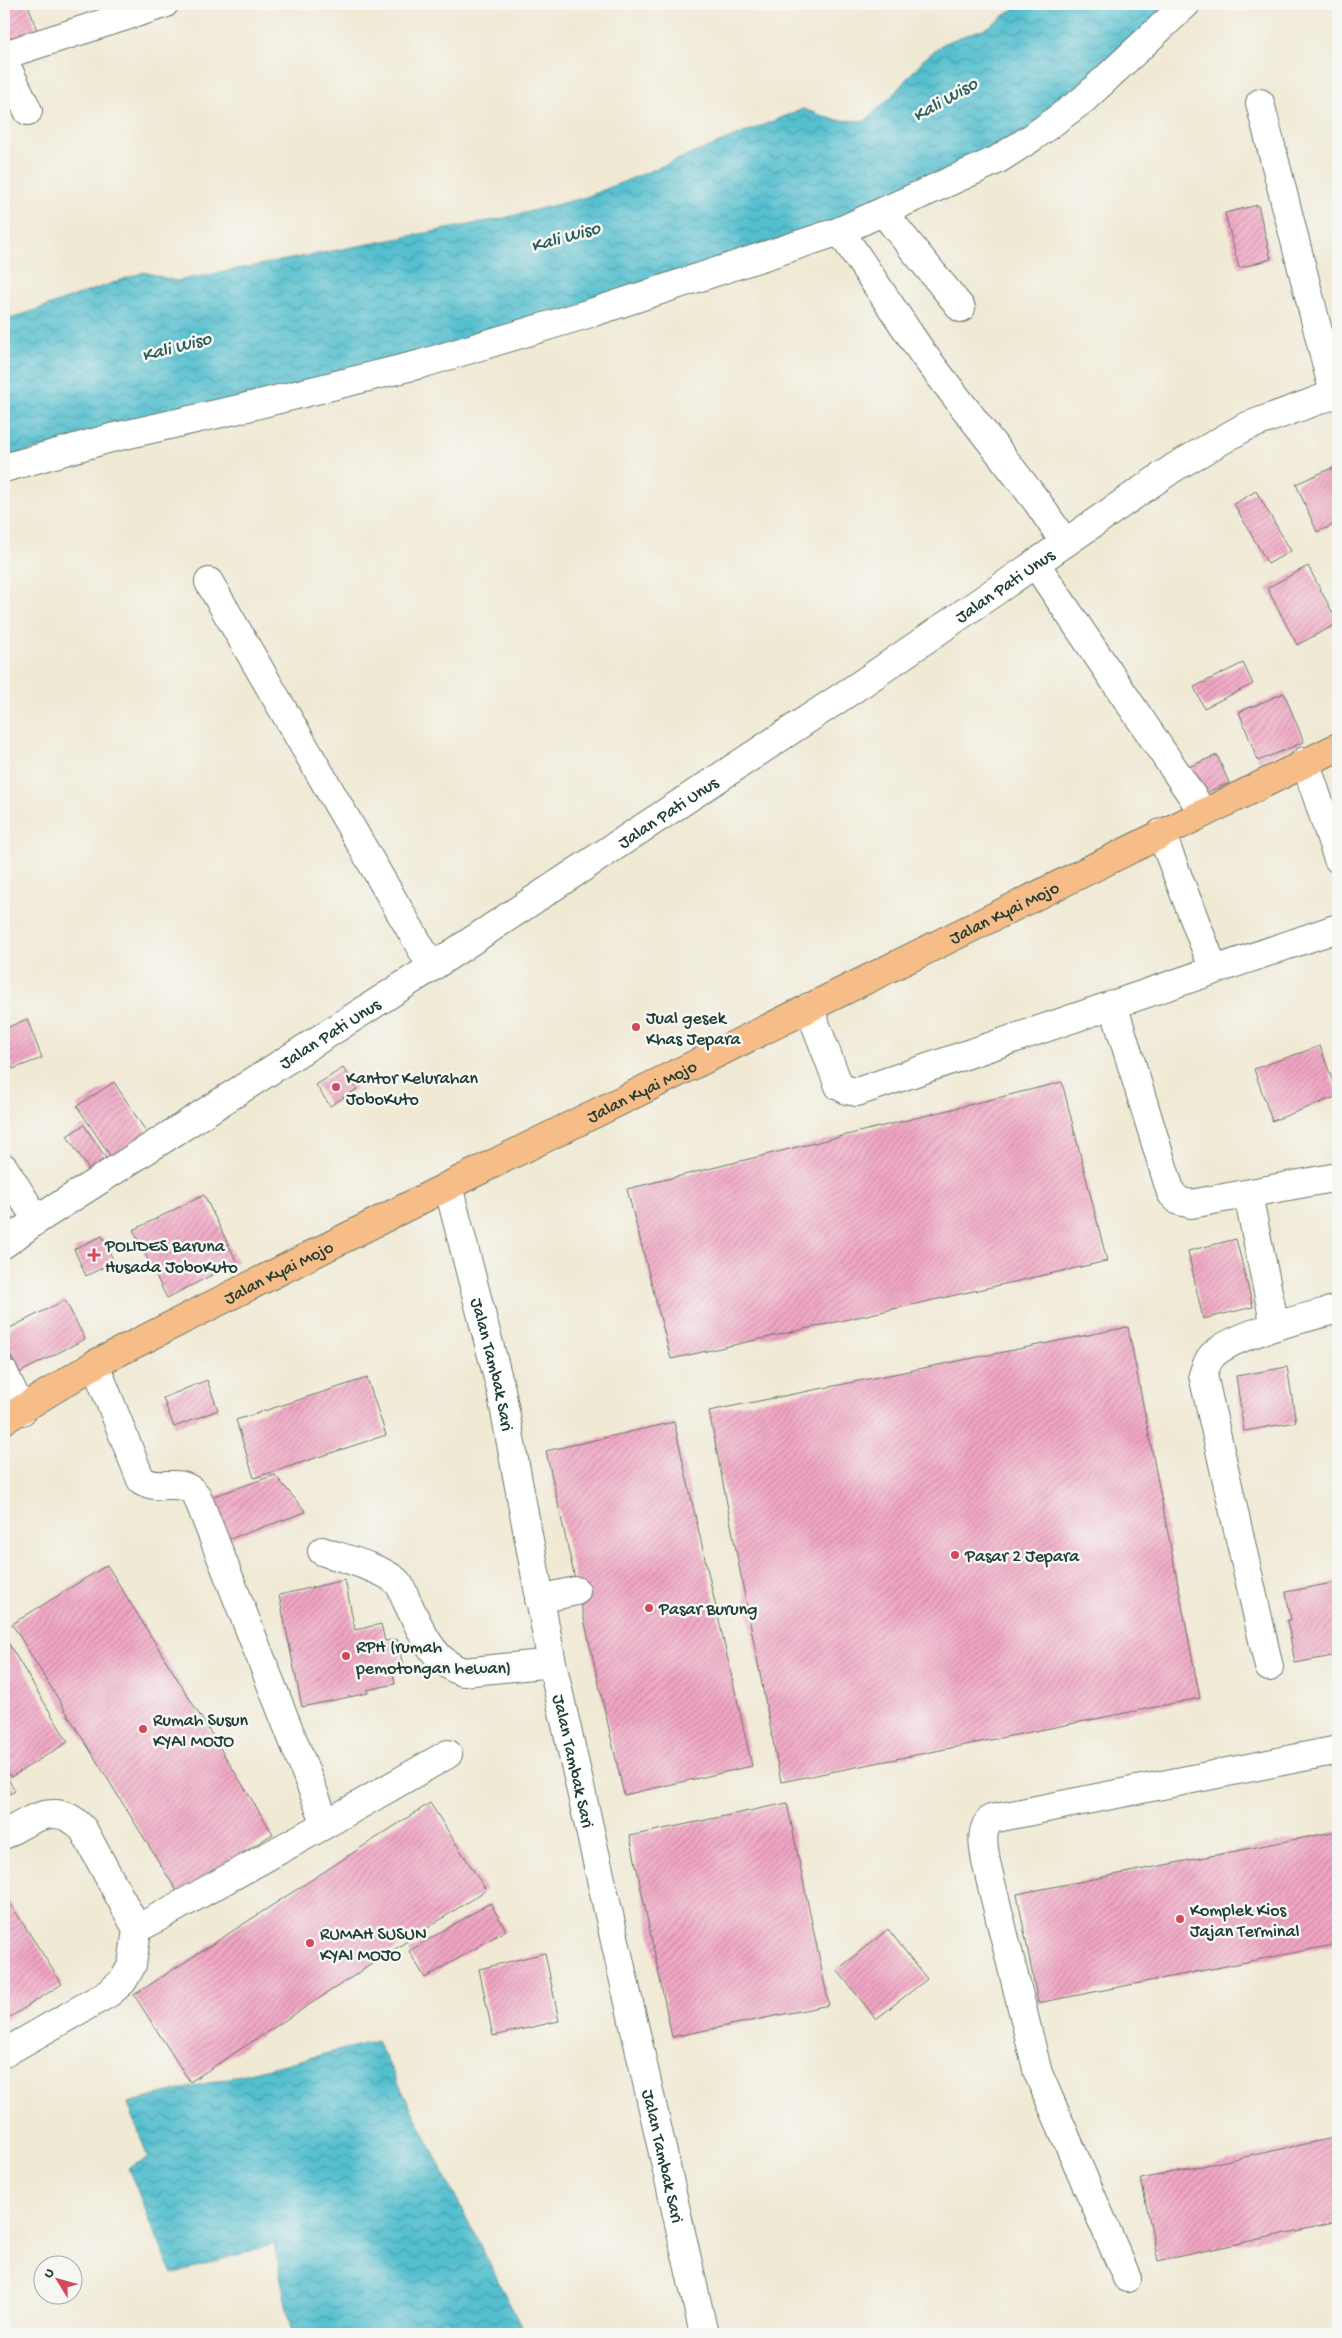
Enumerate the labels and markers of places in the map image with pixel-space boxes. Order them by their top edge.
place label: Jual gesek Khas Jepara [646,1009,742,1051]
marker: Jual gesek Khas Jepara [630,1021,642,1033]
place label: Kantor Kelurahan JoboKuto [346,1069,478,1111]
marker: Kantor Kelurahan JoboKuto [330,1081,342,1093]
place label: POLIDES Baruna Husada JoboKuto [104,1237,238,1279]
marker: POLIDES Baruna Husada JoboKuto [87,1248,101,1262]
place label: Pasar 2 Jepara [964,1547,1080,1568]
marker: Pasar 2 Jepara [949,1549,961,1561]
place label: Pasar Burung [658,1600,757,1621]
marker: Pasar Burung [643,1602,655,1614]
place label: RPH (rumah pemotongan hewan) [355,1638,511,1680]
marker: RPH (rumah pemotongan hewan) [340,1650,352,1662]
place label: Rumah Susun KYAI MOJO [153,1711,248,1753]
marker: Rumah Susun KYAI MOJO [137,1723,149,1735]
place label: Komplek Kios Jajan Terminal [1190,1901,1299,1943]
marker: Komplek Kios Jajan Terminal [1174,1913,1186,1925]
place label: RUMAH SUSUN KYAI MOJO [320,1925,427,1967]
marker: RUMAH SUSUN KYAI MOJO [304,1937,316,1949]

